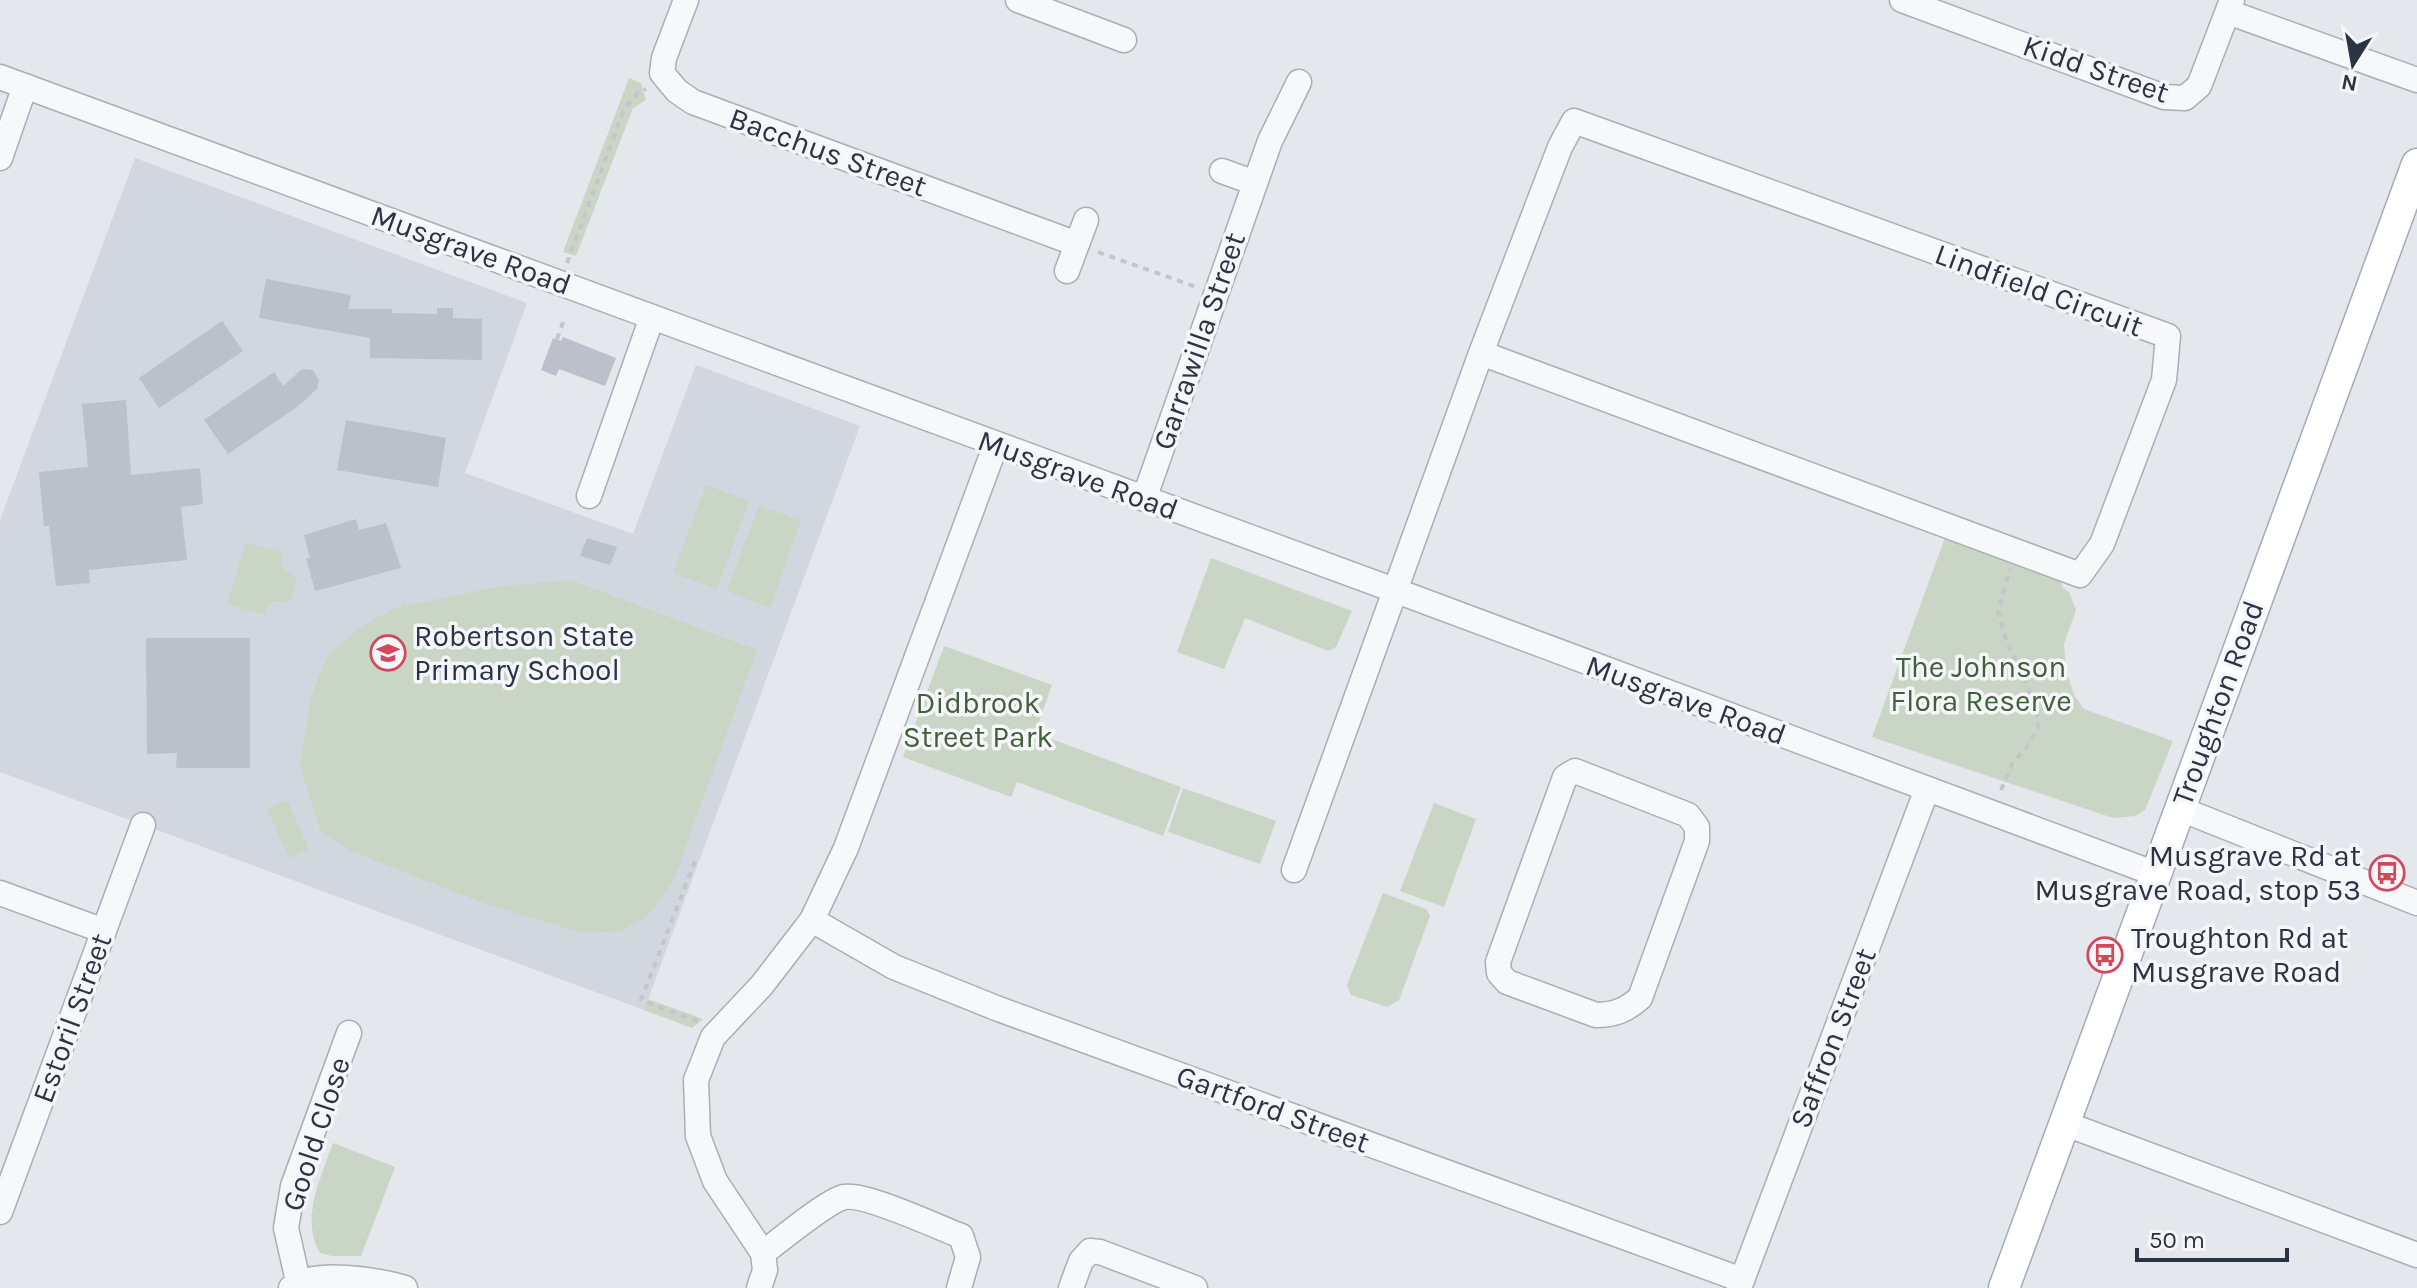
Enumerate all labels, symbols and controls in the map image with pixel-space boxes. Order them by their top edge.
north arrow [2313,24,2393,104]
street label: Kidd Street [2018,27,2174,111]
text: N [2339,68,2360,97]
street label: Bacchus Street [724,100,932,204]
street label: Musgrave Road [366,197,576,303]
street label: Garrawilla Street [1145,228,1253,454]
street label: Lindfield Circuit [1930,236,2148,344]
street label: Musgrave Road [973,422,1183,528]
street label: Troughton Road [2164,596,2272,810]
place label: Robertson State Primary School [414,618,634,688]
school or university icon: Robertson State Primary School [369,634,407,672]
street label: Musgrave Road [1581,647,1791,753]
park label: The Johnson Flora Reserve [1890,649,2072,719]
park label: Didbrook Street Park [903,685,1053,755]
place label: Musgrave Rd at Musgrave Road, stop 53 [2035,838,2361,908]
bus stop icon: Musgrave Rd at Musgrave Road, stop 53 [2368,854,2406,892]
place label: Troughton Rd at Musgrave Road [2131,920,2348,990]
street label: Estoril Street [25,928,119,1108]
bus stop icon: Troughton Rd at Musgrave Road [2086,936,2124,974]
street label: Saffron Street [1782,943,1884,1133]
street label: Goold Close [274,1052,358,1216]
street label: Gartford Street [1172,1057,1374,1161]
scale bar [2137,1212,2287,1262]
text: 50 m [2149,1226,2205,1254]

